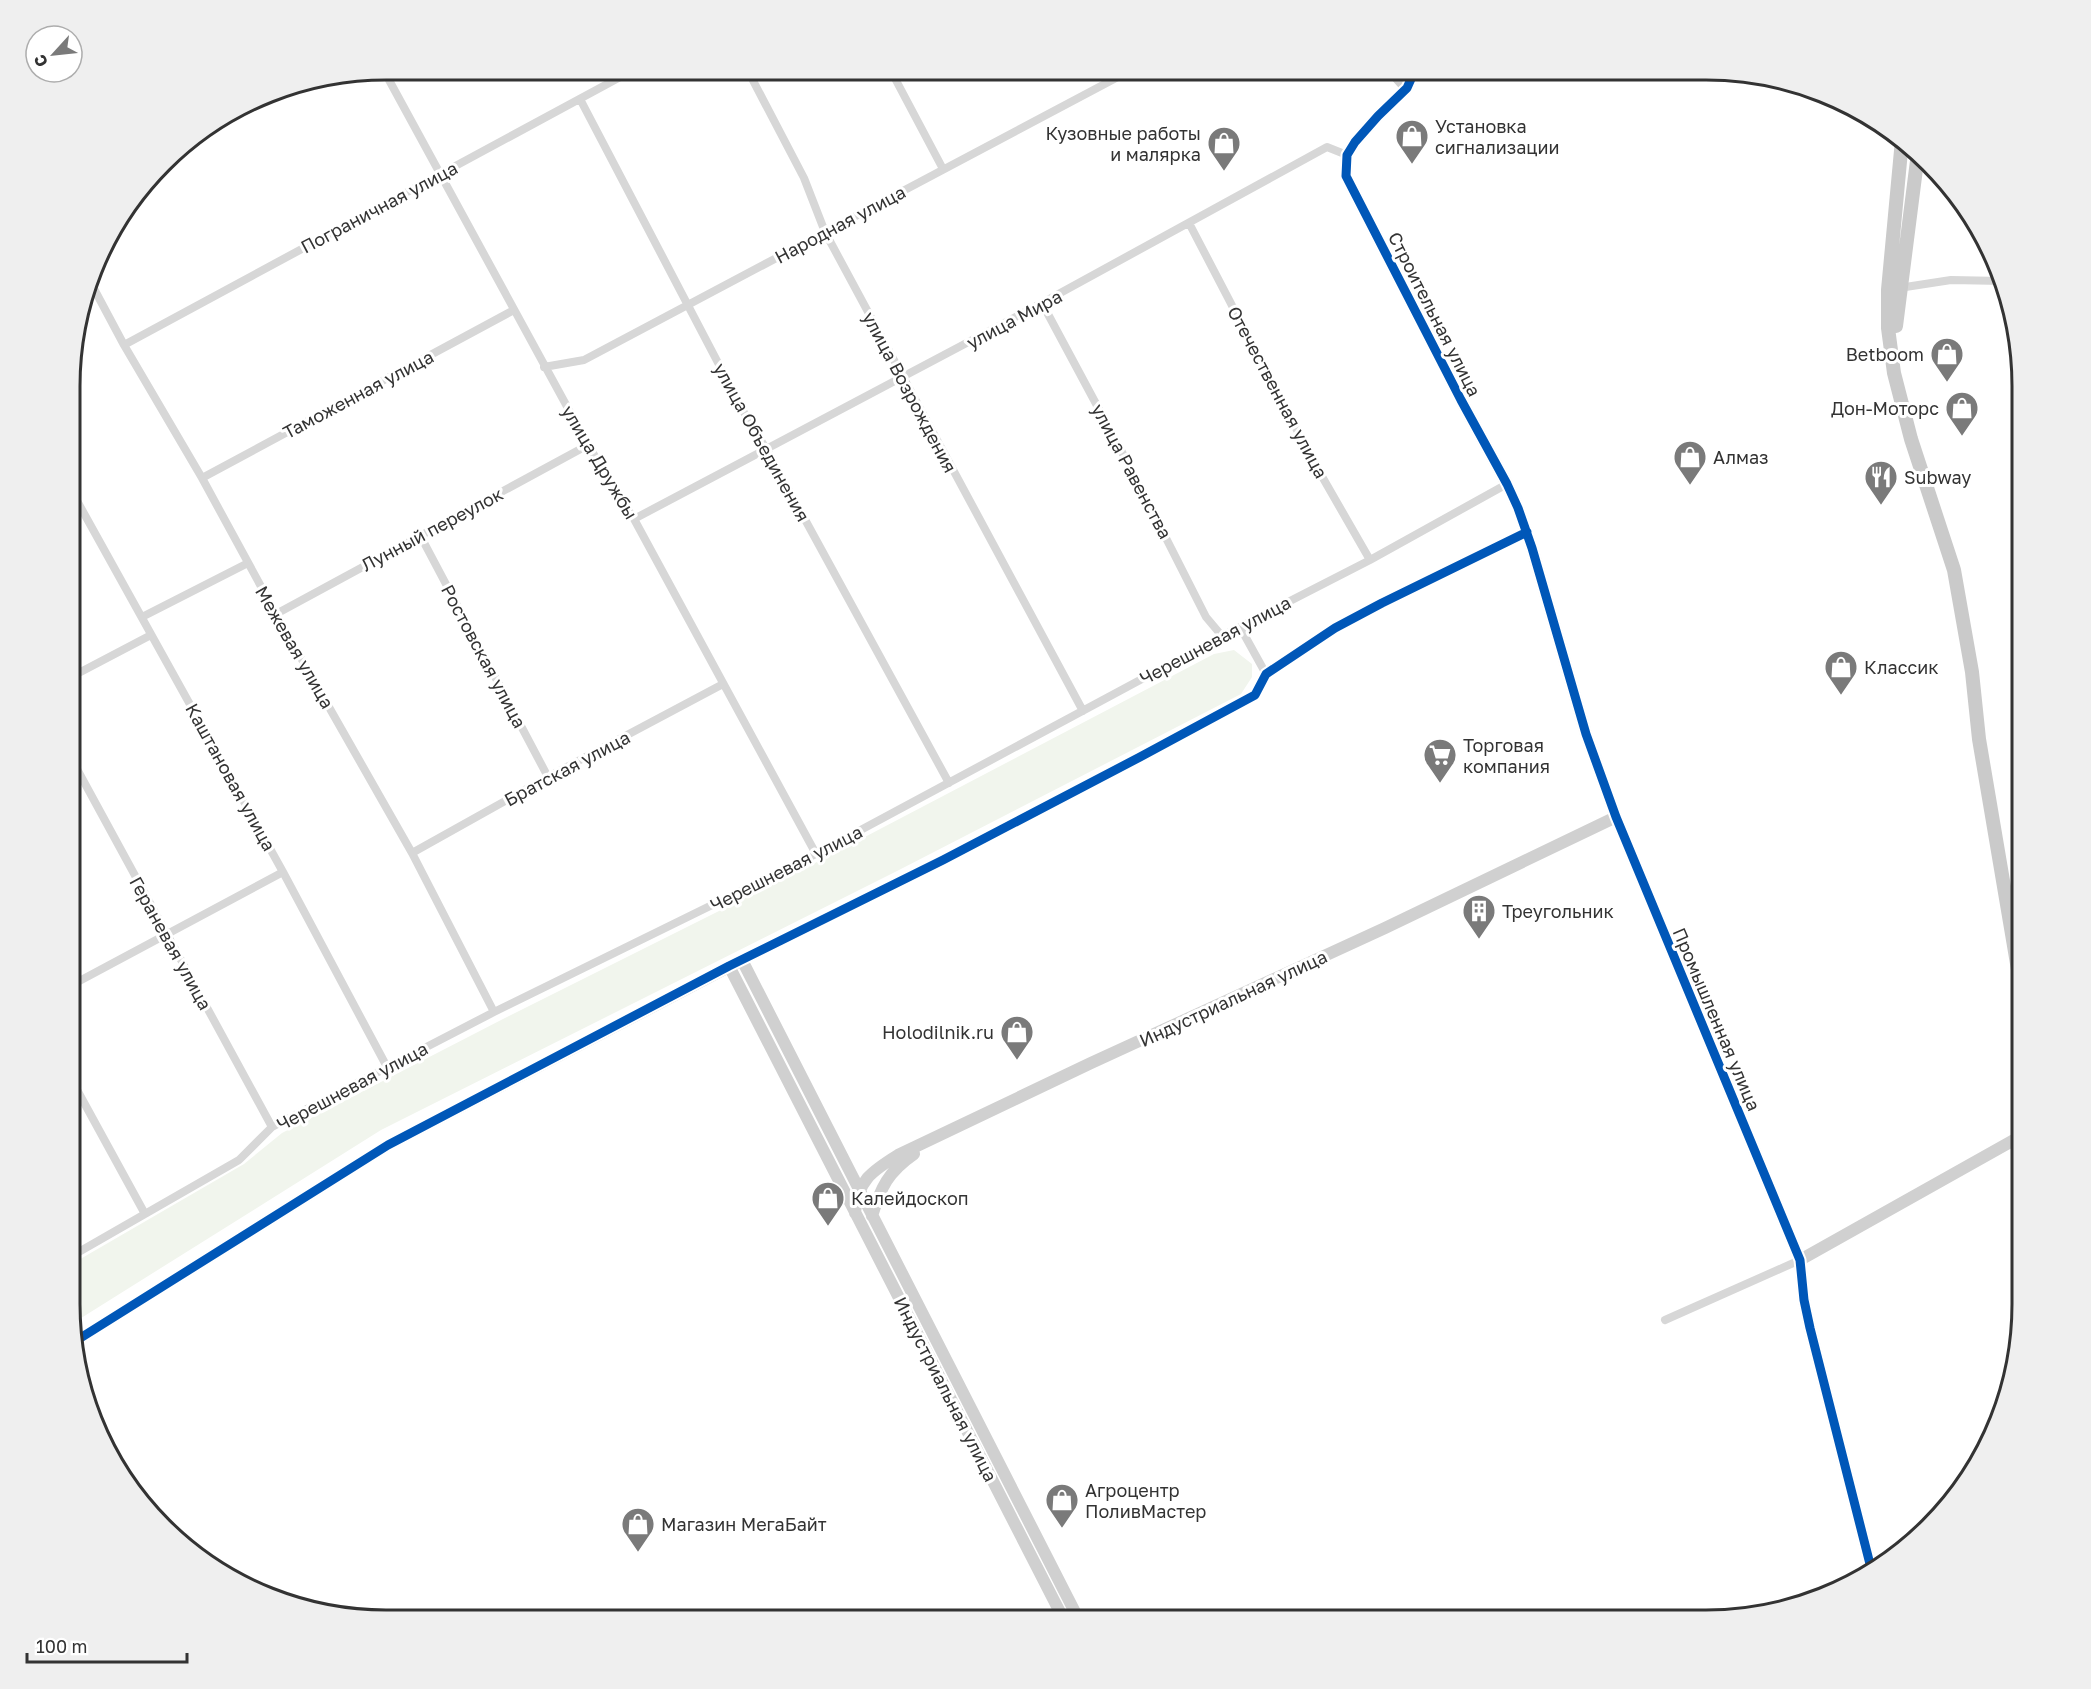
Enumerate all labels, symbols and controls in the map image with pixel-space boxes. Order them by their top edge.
north arrow [24,24,84,84]
text: С [29,51,52,70]
place label: Установка сигнализации [1435,115,1559,158]
shop icon: Установка сигнализации [1394,118,1430,165]
place label: Кузовные работы и малярка [1045,122,1201,165]
shop icon: Кузовные работы и малярка [1206,125,1242,172]
street label: Пограничная улица [297,156,461,258]
street label: Народная улица [771,180,909,268]
street label: Строительная улица [1384,228,1486,400]
street label: улица Мира [963,285,1065,353]
street label: Отечественная улица [1223,302,1333,482]
street label: улица Возрождения [858,308,962,476]
shop icon: Betboom [1929,336,1965,383]
place label: Betboom [1846,343,1924,365]
street label: Таможенная улица [279,345,437,443]
street label: улица Объединения [709,359,815,525]
shop icon: Дон-Моторс [1944,390,1980,437]
place label: Дон-Моторс [1831,397,1939,419]
street label: улица Равенства [1087,400,1177,542]
street label: улица Дружбы [557,401,643,523]
shop icon: Алмаз [1672,439,1708,486]
place label: Алмаз [1713,446,1769,468]
restaurant icon: Subway [1863,459,1899,506]
place label: Subway [1904,466,1971,488]
street label: Лунный переулок [357,482,507,576]
street label: Ростовская улица [437,580,531,732]
street label: Межевая улица [251,582,339,712]
street label: Черешневая улица [1136,591,1294,689]
shop icon: Классик [1823,649,1859,696]
place label: Классик [1864,656,1939,678]
street label: Каштановая улица [181,699,281,855]
street label: Братская улица [500,726,634,810]
place label: Торговая компания [1463,734,1550,777]
supermarket icon: Торговая компания [1422,737,1458,784]
street label: Черешневая улица [706,820,866,916]
street label: Гераневая улица [125,872,217,1014]
building icon: Треугольник [1461,893,1497,940]
place label: Треугольник [1502,900,1614,922]
street label: Промышленная улица [1668,924,1766,1114]
street label: Индустриальная улица [1136,945,1330,1051]
shop icon: Holodilnik.ru [999,1014,1035,1061]
place label: Holodilnik.ru [882,1021,994,1043]
street label: Черешневая улица [273,1037,431,1135]
shop icon: Калейдоскоп [810,1180,846,1227]
place label: Калейдоскоп [851,1187,969,1209]
street label: Индустриальная улица [890,1293,1002,1485]
place label: Агроцентр ПоливМастер [1085,1479,1206,1522]
shop icon: Агроцентр ПоливМастер [1044,1482,1080,1529]
shop icon: Магазин МегаБайт [620,1506,656,1553]
place label: Магазин МегаБайт [661,1513,827,1535]
scale bar [27,1626,188,1664]
text: 100 m [36,1635,87,1657]

